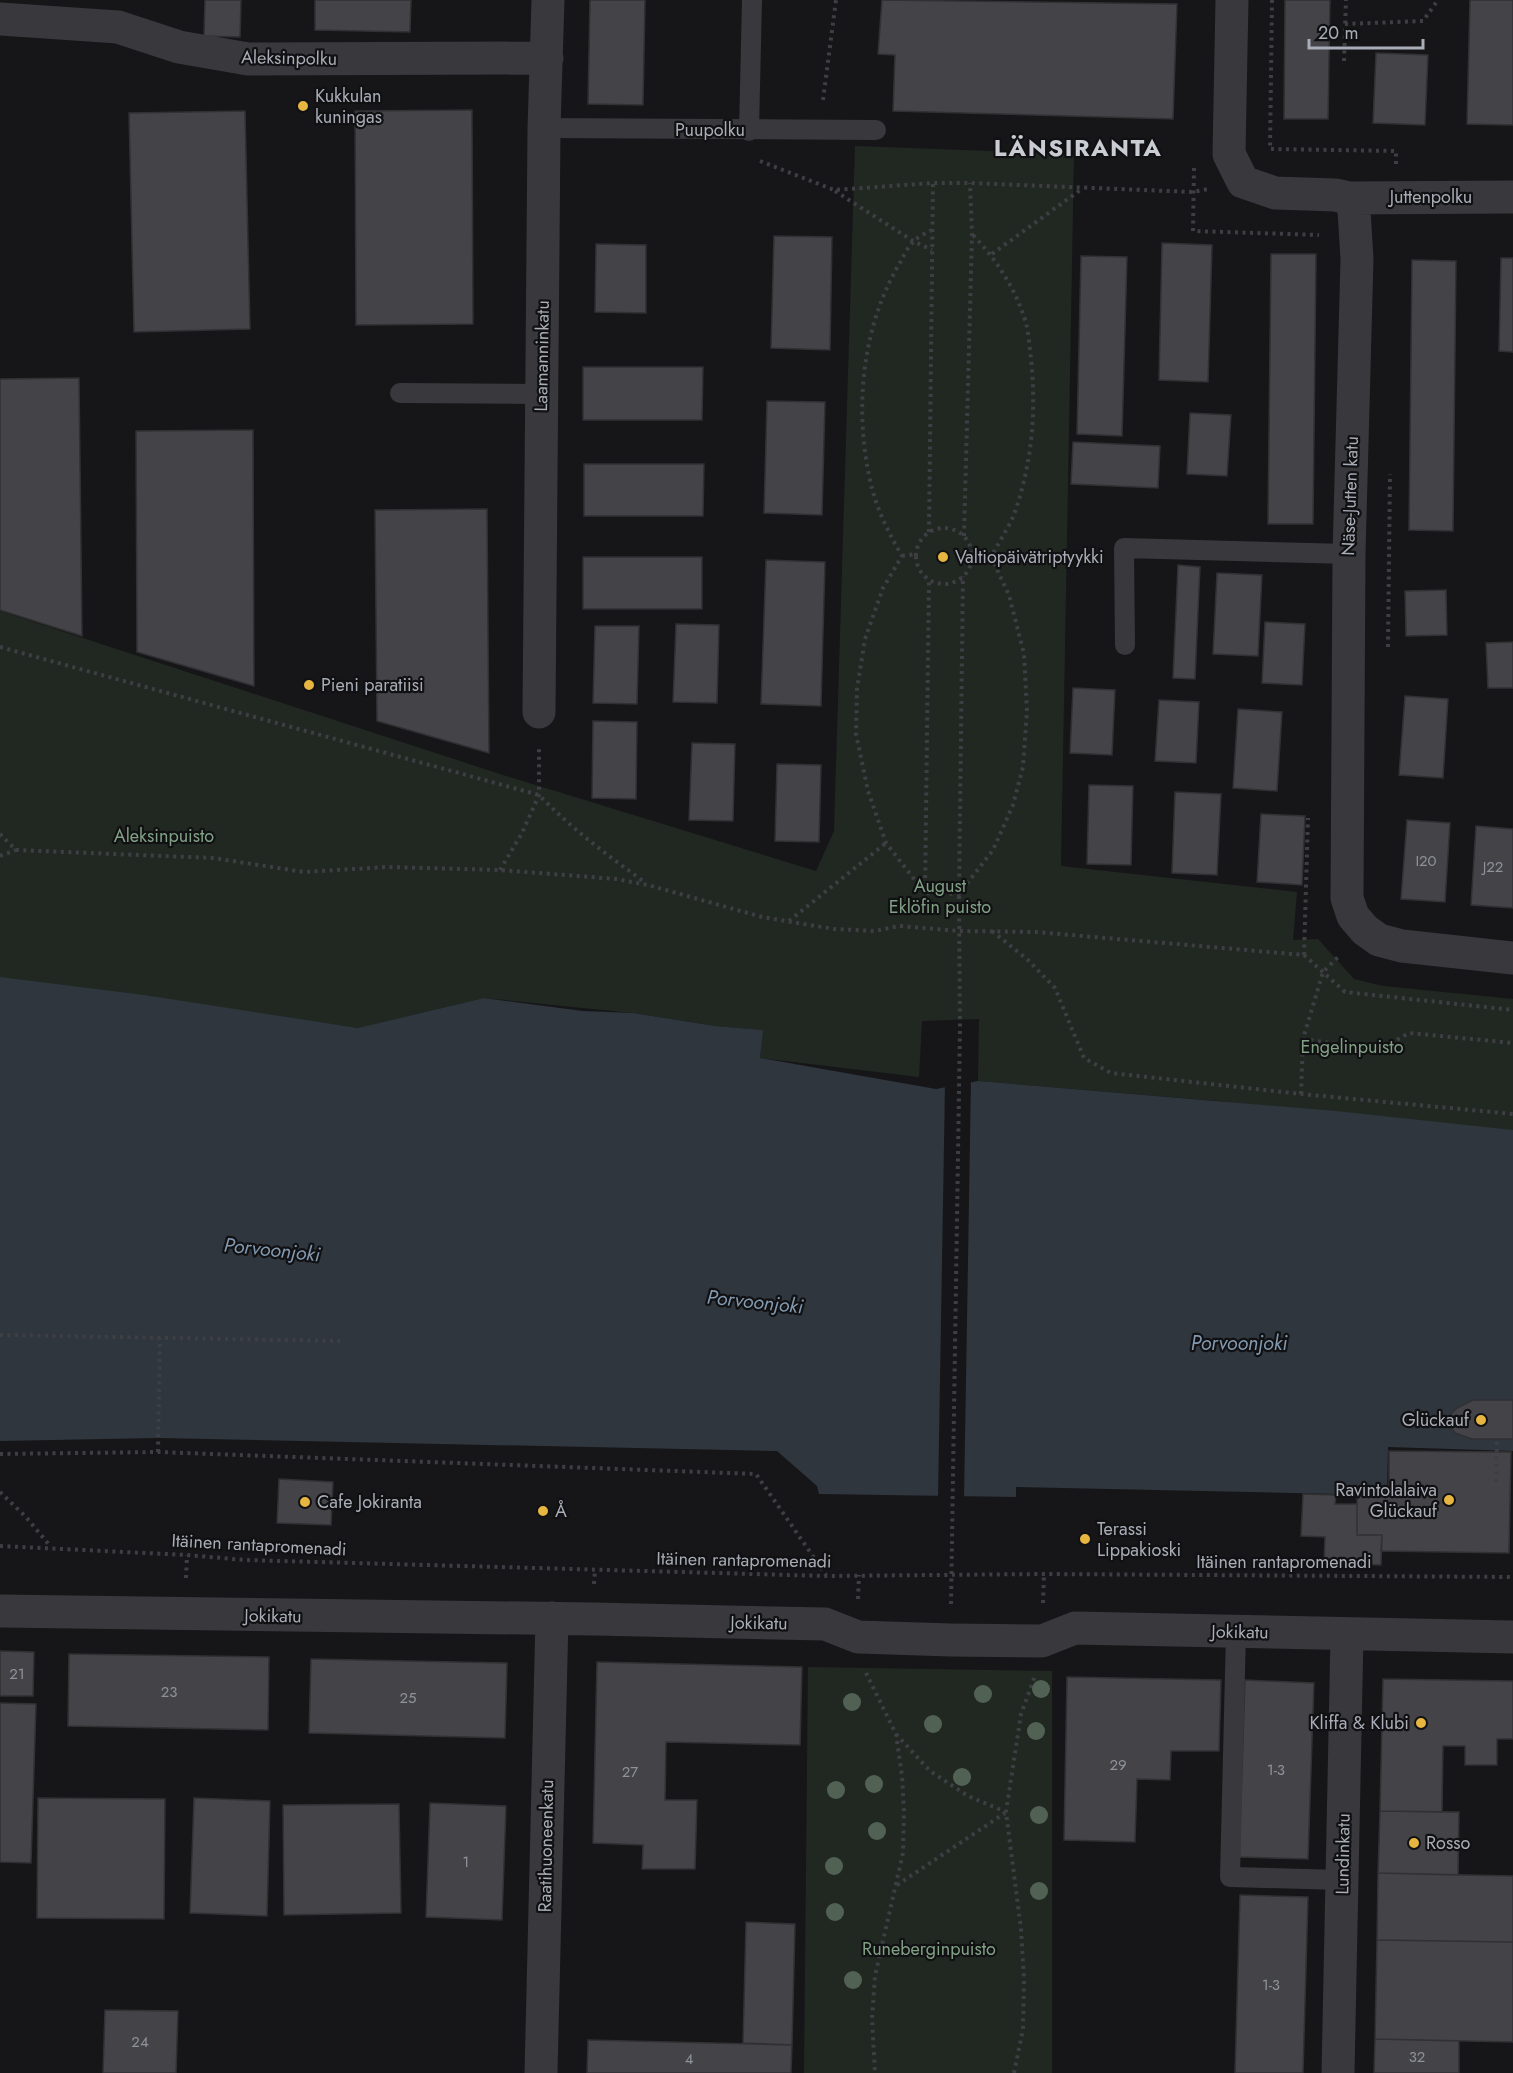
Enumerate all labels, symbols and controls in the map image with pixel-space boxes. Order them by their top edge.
scale bar [1309,12,1423,50]
text: 20 m [1318,20,1358,46]
street label: Aleksinpolku [241,44,337,72]
place label: Kukkulan kuningas [315,83,382,130]
marker: Kukkulan kuningas [296,99,310,113]
street label: Puupolku [675,117,745,143]
district label: LÄNSIRANTA [994,130,1162,165]
street label: Juttenpolku [1388,184,1472,210]
street label: Laamanninkatu [528,300,556,412]
street label: Näse-Jutten katu [1335,436,1365,556]
place label: Valtiopäivätriptyykki [955,544,1104,570]
marker: Valtiopäivätriptyykki [936,550,950,564]
place label: Pieni paratiisi [321,672,424,698]
marker: Pieni paratiisi [302,678,316,692]
park label: Aleksinpuisto [114,823,214,849]
house number: I20 [1415,850,1437,872]
house number: J22 [1481,856,1503,878]
park label: August Eklöfin puisto [889,873,991,920]
park label: Engelinpuisto [1301,1034,1404,1060]
water label: Porvoonjoki [222,1231,322,1270]
water label: Porvoonjoki [705,1283,805,1322]
water label: Porvoonjoki [1191,1329,1288,1358]
place label: Glückauf [1402,1407,1470,1433]
marker: Glückauf [1474,1413,1488,1427]
place label: Ravintolalaiva Glückauf [1335,1477,1438,1524]
place label: Cafe Jokiranta [317,1489,422,1515]
marker: Ravintolalaiva Glückauf [1442,1493,1456,1507]
marker: Cafe Jokiranta [298,1495,312,1509]
place label: Å [555,1498,567,1524]
marker: Å [536,1504,550,1518]
place label: Terassi Lippakioski [1097,1516,1181,1563]
street label: Itäinen rantapromenadi [171,1527,347,1563]
marker: Terassi Lippakioski [1078,1532,1092,1546]
street label: Itäinen rantapromenadi [656,1545,832,1575]
street label: Itäinen rantapromenadi [1196,1549,1372,1575]
street label: Jokikatu [242,1602,302,1629]
street label: Jokikatu [728,1609,788,1636]
street label: Jokikatu [1209,1618,1269,1645]
house number: 21 [9,1663,25,1685]
house number: 23 [161,1681,177,1703]
house number: 25 [400,1687,417,1709]
place label: Kliffa & Klubi [1309,1710,1409,1736]
marker: Kliffa & Klubi [1414,1716,1428,1730]
house number: 29 [1109,1754,1127,1776]
house number: 1-3 [1267,1759,1285,1781]
house number: 27 [622,1761,638,1783]
street label: Raatihuoneenkatu [532,1779,560,1913]
street label: Lundinkatu [1329,1813,1357,1895]
place label: Rosso [1426,1830,1470,1856]
marker: Rosso [1407,1836,1421,1850]
house number: 1 [463,1851,469,1873]
park label: Runeberginpuisto [862,1936,996,1962]
house number: 1-3 [1262,1974,1280,1996]
house number: 24 [131,2031,149,2053]
house number: 32 [1409,2046,1425,2068]
house number: 4 [685,2048,694,2070]

